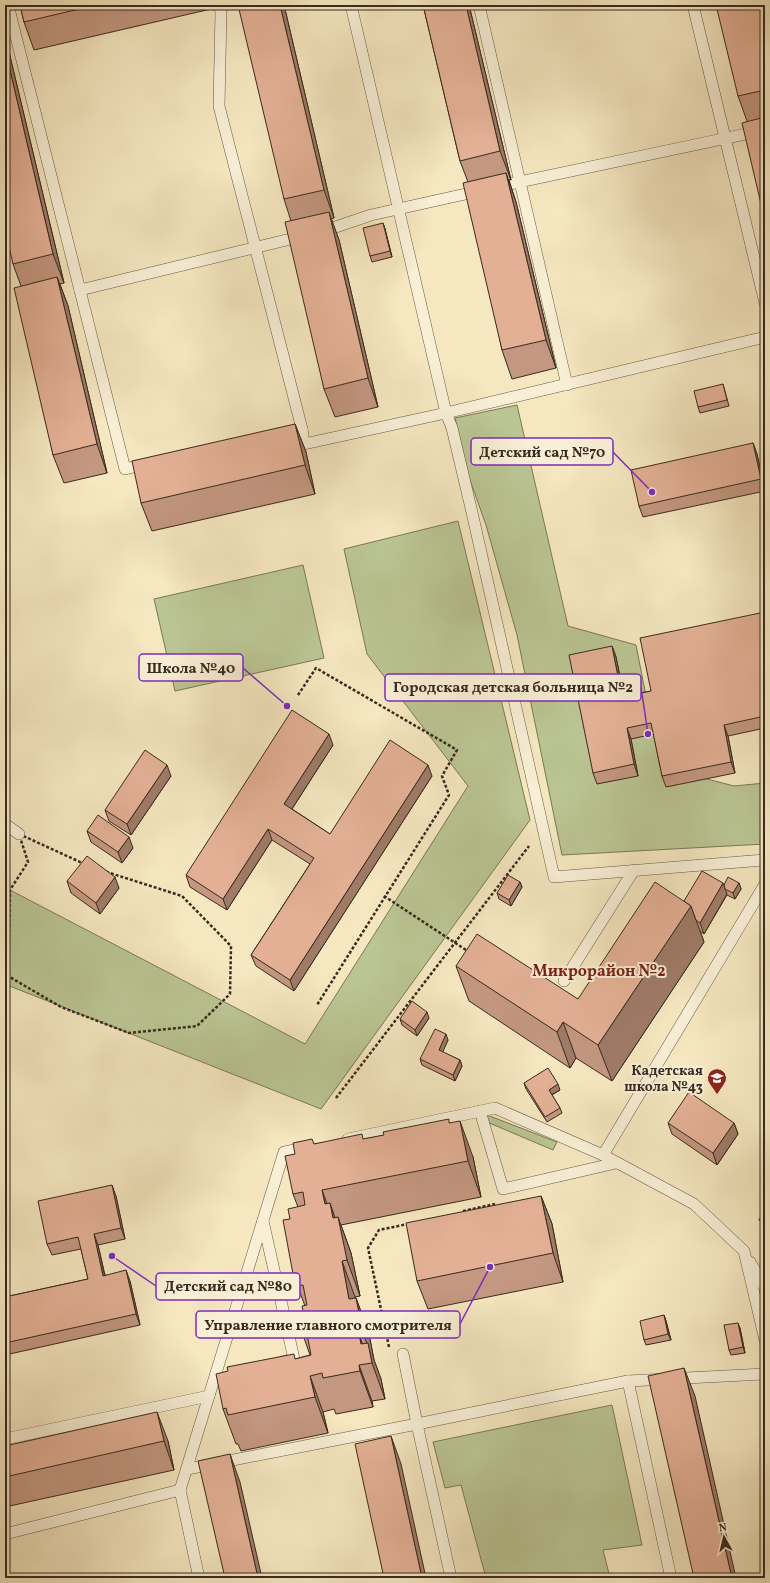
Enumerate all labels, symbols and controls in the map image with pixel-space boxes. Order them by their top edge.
callout: Детский сад №70 [471,438,613,465]
text: Детский сад №70 [479,443,605,464]
callout: Школа №40 [139,654,243,681]
text: Школа №40 [147,659,235,680]
callout: Городская детская больница №2 [385,674,641,701]
text: Городская детская больница №2 [393,678,633,699]
district label: Микрорайон №2 [532,961,666,983]
place label: Кадетская школа №43 [624,1062,703,1097]
school or university icon: Кадетская школа №43 [706,1067,728,1095]
callout: Детский сад №80 [156,1273,300,1300]
text: Детский сад №80 [164,1277,292,1298]
callout: Управление главного смотрителя [196,1311,460,1338]
text: Управление главного смотрителя [204,1316,452,1337]
north arrow [704,1517,744,1557]
text: N [718,1521,728,1537]

